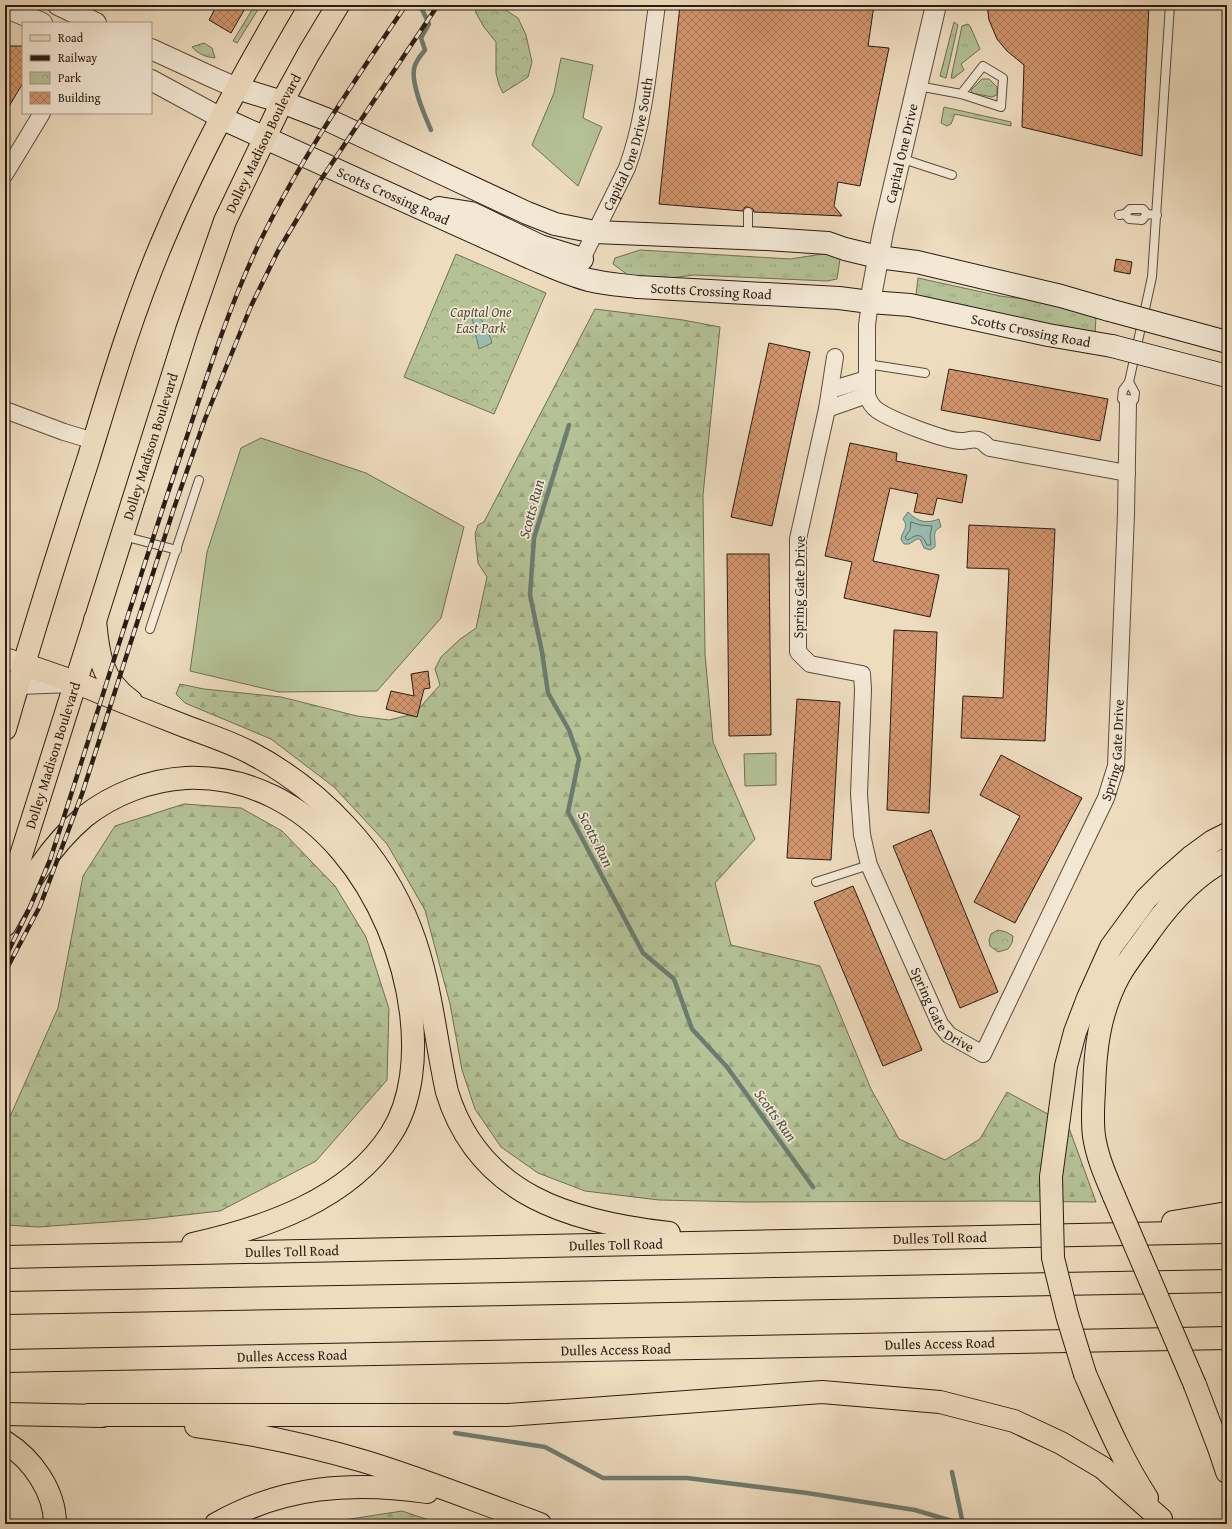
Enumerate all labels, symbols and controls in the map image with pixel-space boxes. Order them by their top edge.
legend [22,22,152,114]
text: Road [58,29,84,46]
text: Railway [58,49,97,66]
text: Park [58,69,82,86]
street label: Dolley Madison Boulevard [220,70,306,216]
street label: Capital One Drive South [597,76,658,214]
text: Building [58,89,101,106]
street label: Capital One Drive [880,101,923,205]
street label: Scotts Crossing Road [334,162,453,230]
street label: Scotts Crossing Road [650,278,773,304]
park label: Capital One East Park [450,302,512,338]
street label: Scotts Crossing Road [969,309,1093,352]
street label: Dolley Madison Boulevard [118,370,183,522]
water label: Scotts Run [513,477,549,541]
street label: Spring Gate Drive [788,535,810,639]
street label: Dolley Madison Boulevard [20,679,85,831]
street label: Spring Gate Drive [1096,698,1129,803]
water label: Scotts Run [573,807,619,871]
street label: Spring Gate Drive [906,964,978,1057]
water label: Scotts Run [750,1084,803,1146]
street label: Dulles Toll Road [893,1227,987,1249]
street label: Dulles Toll Road [569,1234,664,1255]
street label: Dulles Toll Road [245,1240,340,1262]
street label: Dulles Access Road [885,1332,996,1354]
street label: Dulles Access Road [561,1338,672,1361]
street label: Dulles Access Road [237,1345,348,1367]

